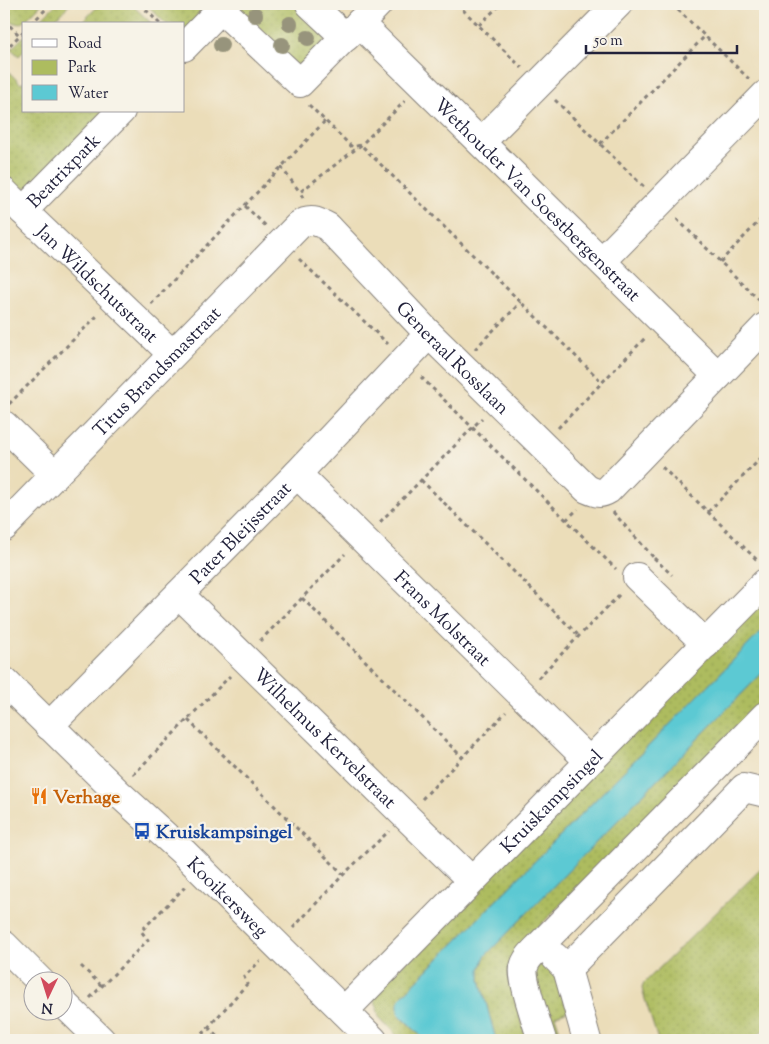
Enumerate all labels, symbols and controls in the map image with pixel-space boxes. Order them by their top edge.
legend [22,22,185,112]
scale bar [586,22,738,54]
text: 50 m [593,31,623,52]
text: Road [68,34,102,55]
text: Park [68,58,97,79]
text: Water [68,84,109,105]
street label: Wethouder Van Soestbergenstraat [427,93,646,309]
street label: Beatrixpark [22,128,108,215]
street label: Jan Wildschutstraat [28,219,164,350]
street label: Generaal Rosslaan [389,296,515,422]
street label: Titus Brandsmastraat [88,301,229,444]
street label: Pater Bleijsstraat [185,476,299,591]
street label: Frans Molstraat [387,565,496,674]
street label: Wilhelmus Kervelstraat [246,663,402,816]
street label: Kruiskampsingel [495,744,610,861]
place label: Verhage [53,785,120,812]
restaurant icon: Verhage [29,786,49,806]
place label: Kruiskampsingel [156,820,293,847]
bus stop icon: Kruiskampsingel [132,821,152,841]
street label: Kooikersweg [180,852,273,945]
north arrow [22,972,72,1022]
text: N [41,997,54,1017]

